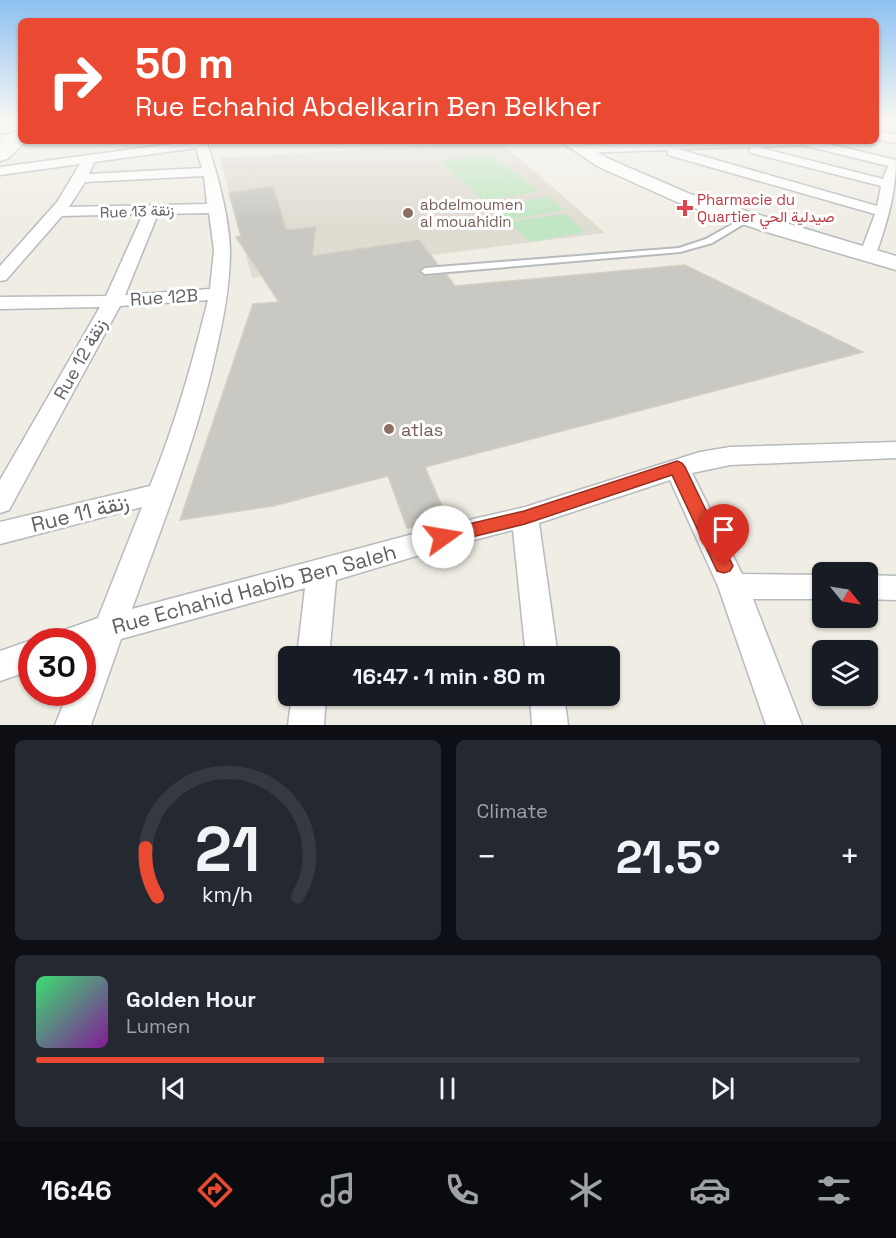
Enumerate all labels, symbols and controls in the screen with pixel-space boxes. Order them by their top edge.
text: 50 m [135,37,234,90]
icon: right [36,42,114,120]
text: Rue Echahid Abdelkarin Ben Belkher [135,89,601,124]
place label: Pharmacie du Quartier صيدلية الحي [697,190,835,230]
place label: abdelmoumen al mouahidin [420,195,523,231]
street label: Rue 13 زنقة [100,200,174,222]
marker: Pharmacie du Quartier صيدلية الحي [678,201,692,215]
marker: abdelmoumen al mouahidin [401,206,415,220]
street label: Rue 12B [129,283,199,311]
street label: Rue 12 زنقة [48,314,112,404]
place label: atlas [401,418,443,441]
marker: atlas [382,422,396,436]
street label: Rue 11 زنقة [28,488,132,538]
pin [698,504,749,566]
position arrow [411,505,475,569]
icon: arrive [707,513,740,546]
street label: Rue Echahid Habib Ben Saleh [109,538,399,640]
north arrow [812,562,878,628]
map controls [812,562,878,706]
speed limit sign: 30 [18,628,96,706]
button: layers [812,640,878,706]
text: 16:47 · 1 min · 80 m [353,662,545,690]
text: Climate [477,798,548,824]
text: 21 [195,810,260,889]
text: 21.5° [616,829,721,886]
text: − [477,836,497,878]
text: + [840,836,860,878]
text: km/h [202,881,253,908]
text: Golden Hour [126,985,256,1013]
text: Lumen [126,1013,190,1039]
icon: previous [157,1072,190,1105]
icon: pause [431,1072,464,1105]
icon: next [706,1072,739,1105]
icon: directions [194,1169,236,1211]
icon: music [317,1169,359,1211]
icon: phone [441,1169,483,1211]
icon: climate [565,1169,607,1211]
icon: car [689,1169,731,1211]
icon: filters [813,1169,855,1211]
text: 16:46 [41,1173,112,1208]

